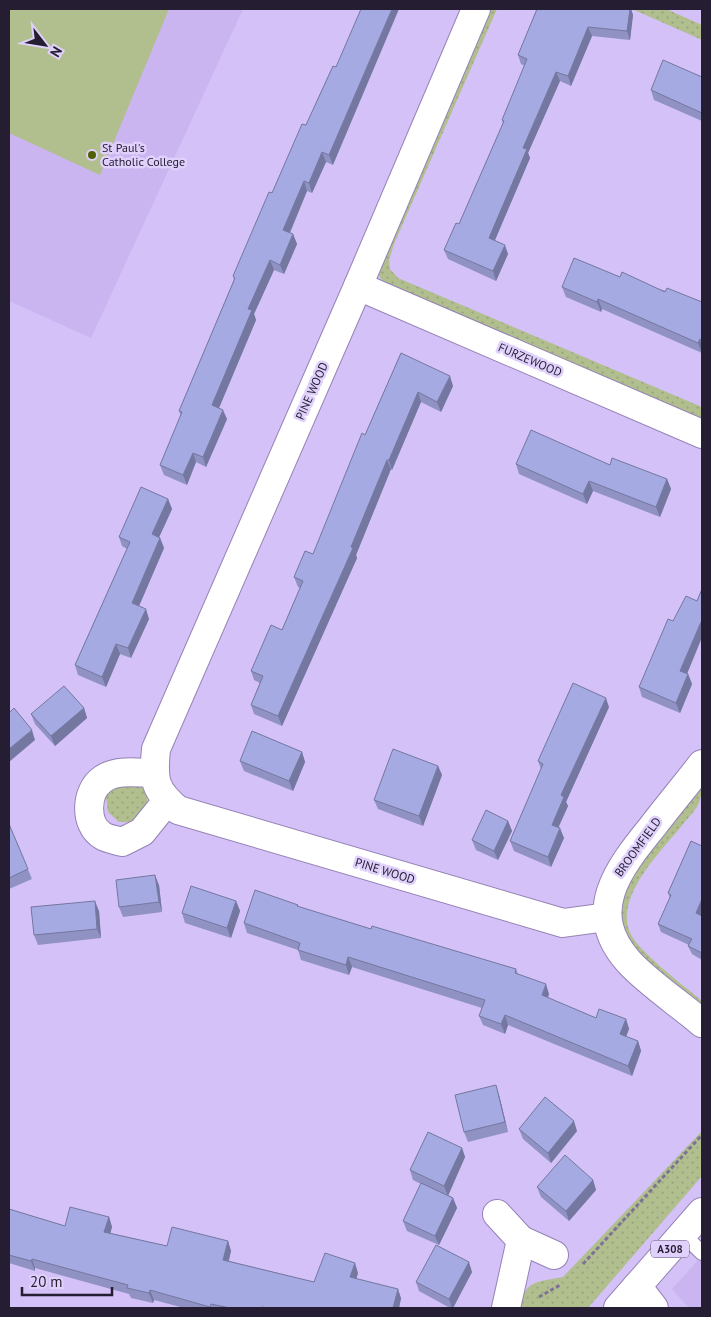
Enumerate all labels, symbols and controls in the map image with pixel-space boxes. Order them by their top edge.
north arrow [20,20,70,70]
text: N [46,43,66,60]
place label: St Paul's Catholic College [102,140,185,169]
marker: St Paul's Catholic College [86,149,98,161]
street label: FURZEWOOD [496,339,564,380]
street label: PINE WOOD [292,359,331,422]
street label: BROOMFIELD [611,814,664,879]
street label: PINE WOOD [353,854,417,887]
road number: A308 [651,1240,689,1258]
scale bar [22,1264,112,1296]
text: 20 m [30,1272,63,1291]

